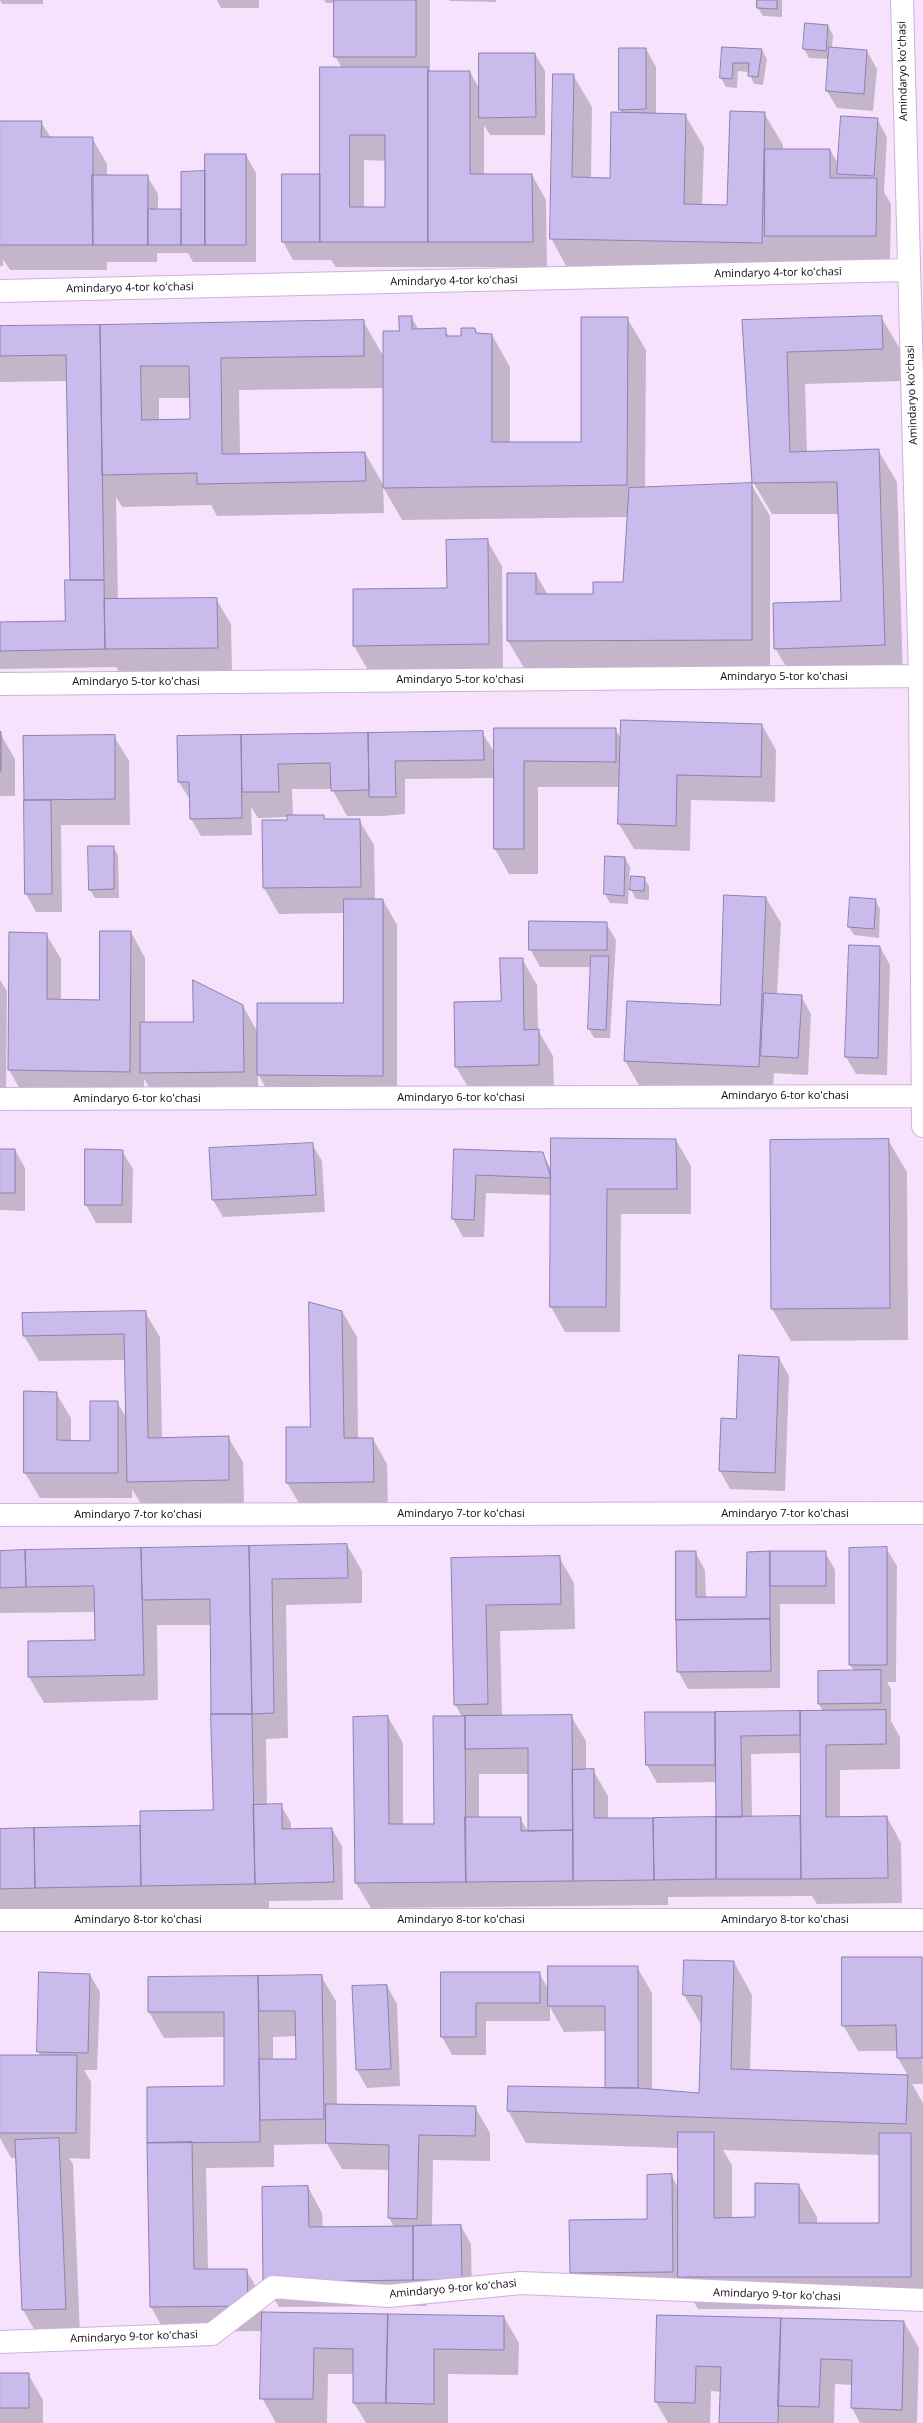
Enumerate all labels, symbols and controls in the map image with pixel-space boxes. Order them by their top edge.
street label: Amindaryo koʻchasi [896,21,910,121]
street label: Amindaryo 4-tor koʻchasi [714,265,842,281]
street label: Amindaryo 4-tor koʻchasi [390,273,518,289]
street label: Amindaryo 4-tor koʻchasi [66,280,194,296]
street label: Amindaryo koʻchasi [904,345,920,445]
street label: Amindaryo 5-tor koʻchasi [720,670,848,684]
street label: Amindaryo 5-tor koʻchasi [396,673,524,687]
street label: Amindaryo 5-tor koʻchasi [72,675,200,689]
street label: Amindaryo 6-tor koʻchasi [721,1089,849,1103]
street label: Amindaryo 6-tor koʻchasi [397,1091,525,1105]
street label: Amindaryo 6-tor koʻchasi [73,1092,201,1106]
street label: Amindaryo 7-tor koʻchasi [397,1507,525,1521]
street label: Amindaryo 7-tor koʻchasi [721,1507,849,1521]
street label: Amindaryo 7-tor koʻchasi [74,1508,202,1522]
street label: Amindaryo 8-tor koʻchasi [74,1913,202,1927]
street label: Amindaryo 8-tor koʻchasi [397,1913,525,1927]
street label: Amindaryo 8-tor koʻchasi [721,1913,849,1927]
street label: Amindaryo 9-tor koʻchasi [389,2277,517,2301]
street label: Amindaryo 9-tor koʻchasi [713,2286,841,2304]
street label: Amindaryo 9-tor koʻchasi [70,2328,198,2346]

